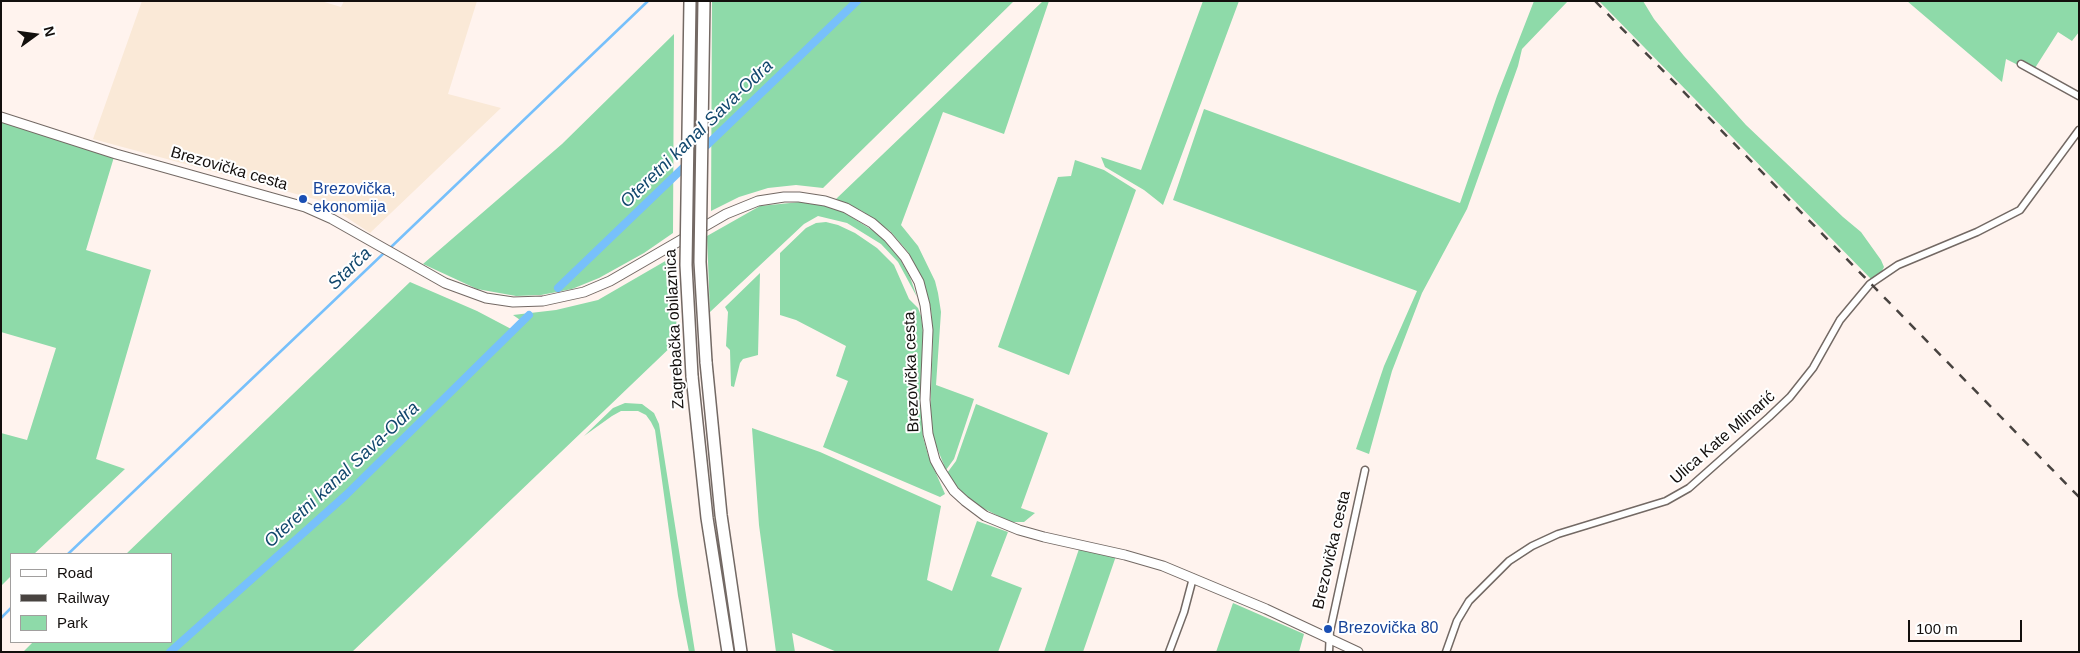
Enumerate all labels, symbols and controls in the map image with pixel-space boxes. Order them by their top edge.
north arrow [10,10,60,60]
text: N [41,25,59,38]
water label: Oteretni kanal Sava-Odra [616,55,778,213]
street label: Brezovička cesta [168,143,290,195]
place label: Brezovička, ekonomija [313,180,396,218]
marker: Brezovička, ekonomija [297,193,309,205]
water label: Starča [324,243,376,295]
street label: Zagrebačka obilaznica [661,249,689,409]
street label: Brezovička cesta [900,311,924,433]
street label: Ulica Kate Mlinarić [1667,387,1779,489]
water label: Oteretni kanal Sava-Odra [260,398,424,552]
street label: Brezovička cesta [1309,489,1355,611]
legend [10,553,172,643]
text: Road [57,564,93,581]
text: Railway [57,589,110,606]
scale bar [1910,610,2024,642]
text: Park [57,614,88,631]
place label: Brezovička 80 [1338,619,1438,639]
text: 100 m [1916,620,1958,637]
marker: Brezovička 80 [1322,623,1334,635]

